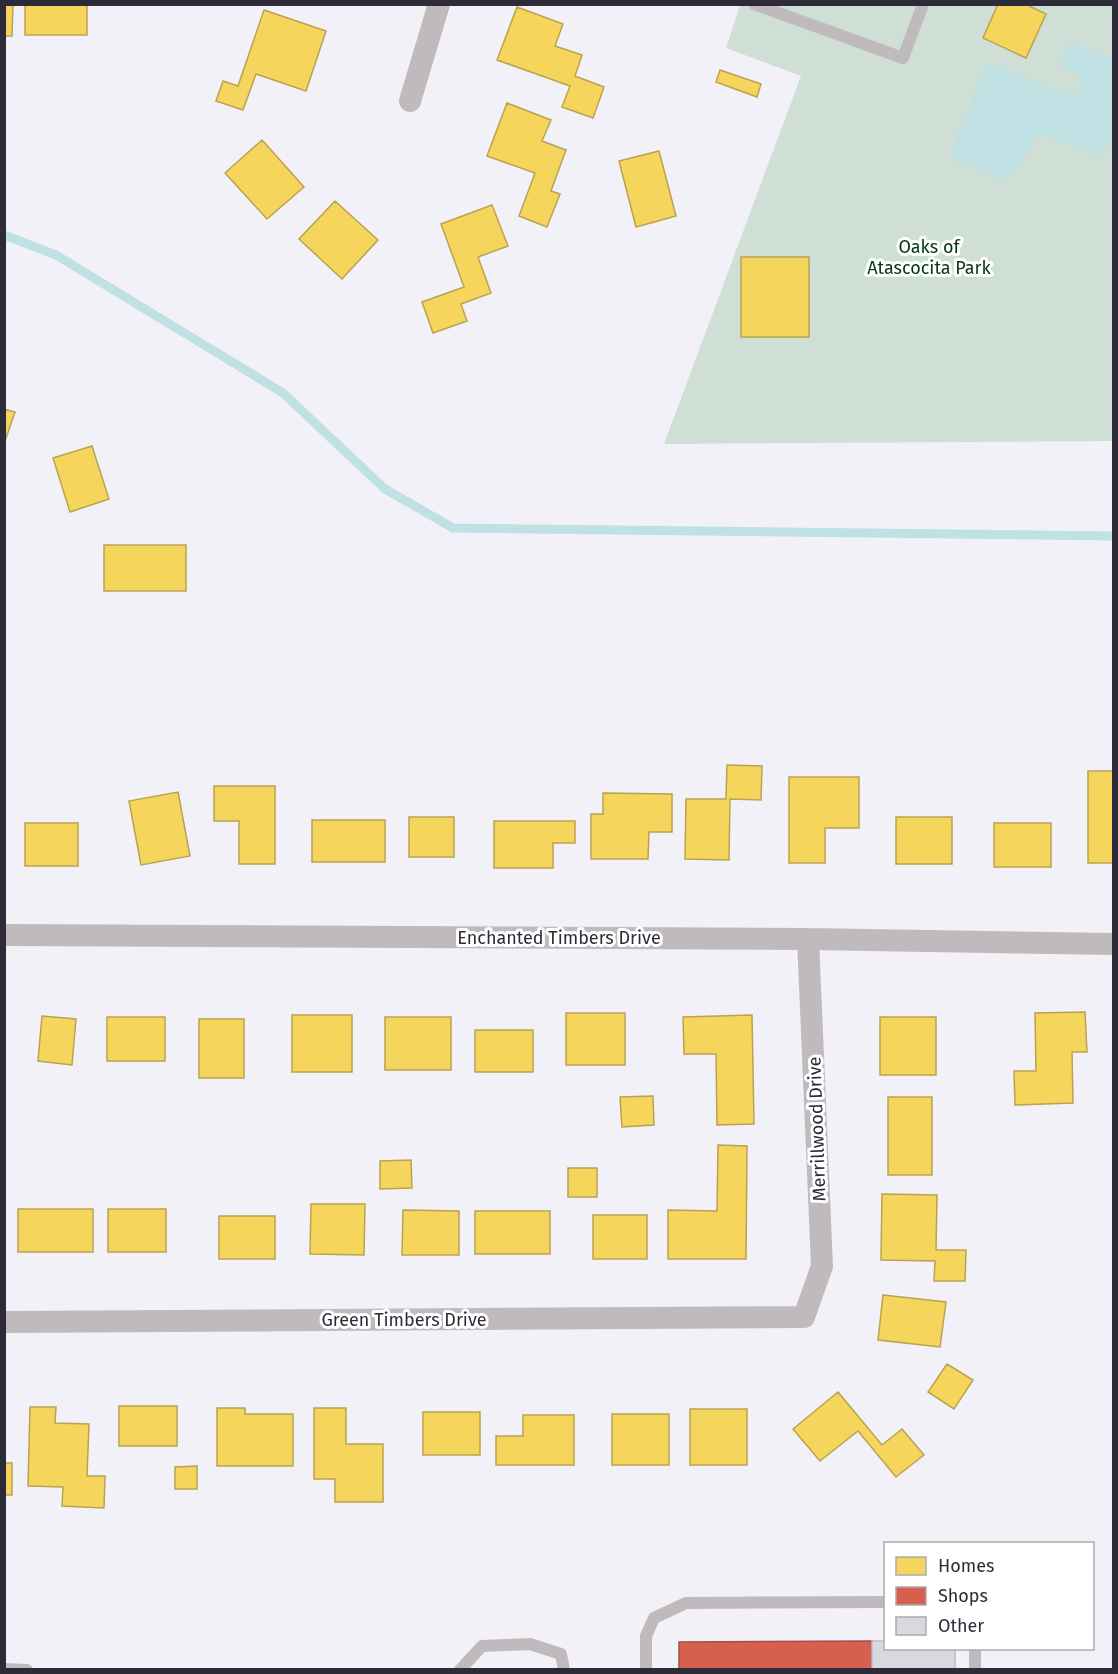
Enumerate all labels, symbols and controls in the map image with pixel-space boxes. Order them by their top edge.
park label: Oaks of Atascocita Park [867,236,992,279]
street label: Enchanted Timbers Drive [457,927,661,949]
street label: Merrillwood Drive [803,1056,831,1202]
street label: Green Timbers Drive [321,1309,487,1331]
legend [884,1542,1094,1650]
text: Homes [938,1555,994,1577]
text: Shops [938,1585,988,1607]
text: Other [938,1615,984,1637]

